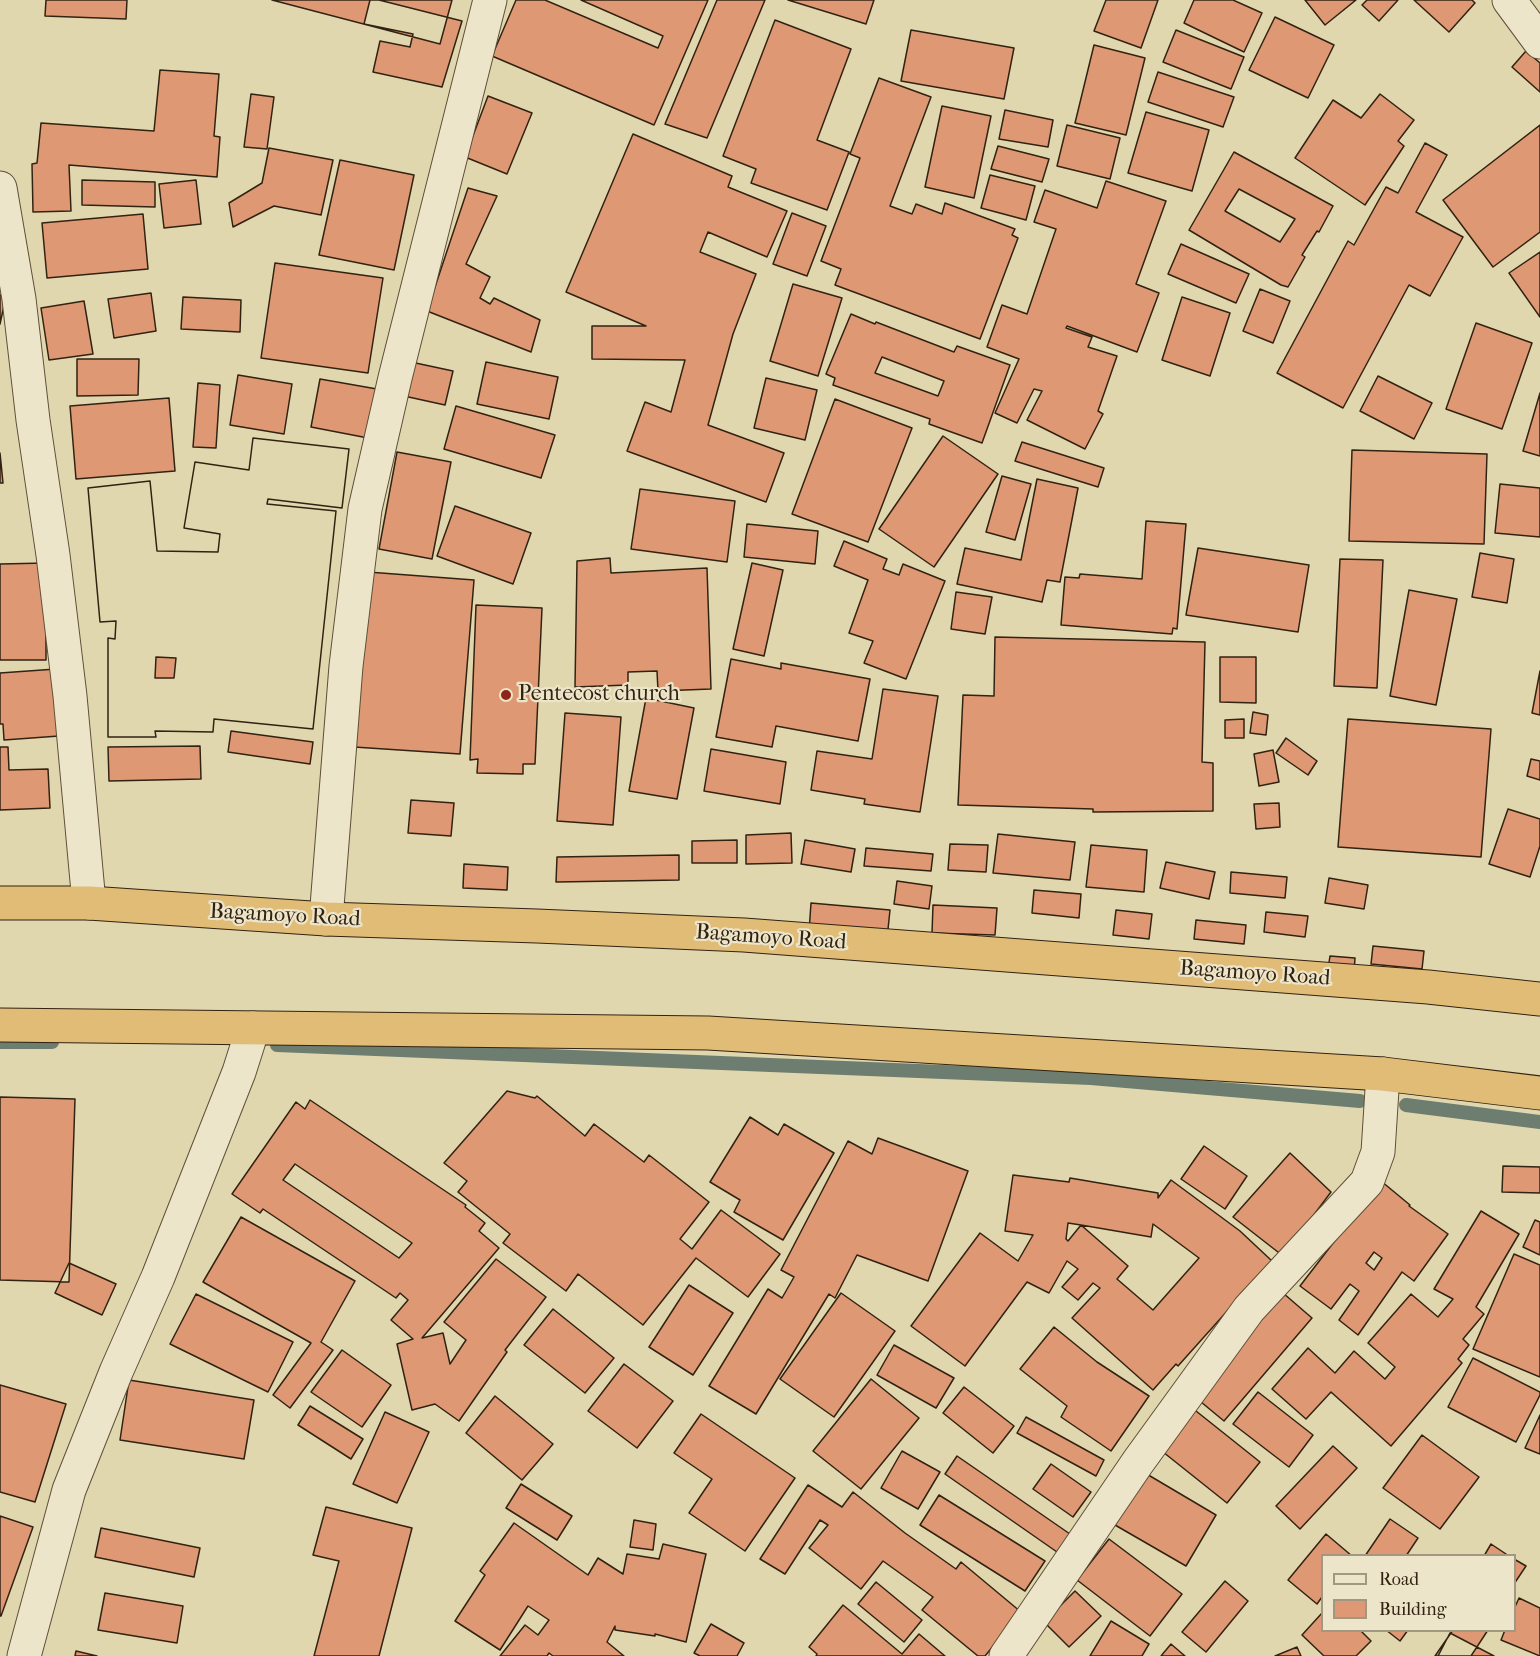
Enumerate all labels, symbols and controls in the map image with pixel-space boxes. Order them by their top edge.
place label: Pentecost church [518,682,680,708]
marker: Pentecost church [499,688,513,702]
street label: Bagamoyo Road [209,899,361,933]
street label: Bagamoyo Road [695,920,847,956]
street label: Bagamoyo Road [1179,956,1331,992]
legend [1321,1554,1516,1632]
text: Road [1379,1569,1419,1590]
text: Building [1379,1599,1446,1620]

